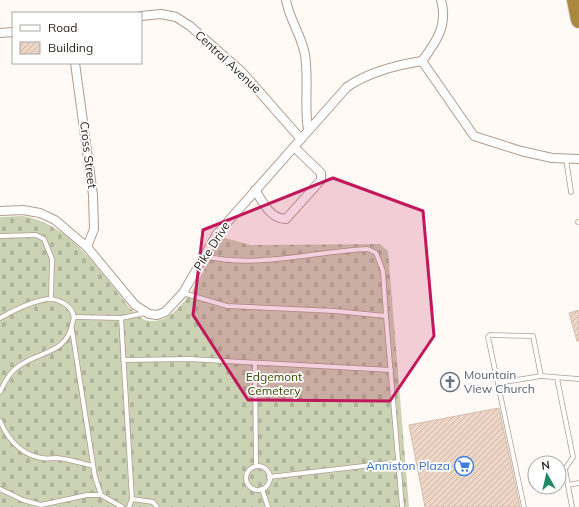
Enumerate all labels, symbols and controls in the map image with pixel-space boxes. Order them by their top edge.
legend [12,12,142,64]
text: Road [48,20,77,35]
street label: Central Avenue [192,27,264,96]
text: Building [48,40,93,55]
street label: Cross Street [77,120,100,189]
street label: Pike Drive [190,218,233,273]
place label: Mountain View Church [464,367,535,396]
park label: Edgemont Cemetery [246,369,302,398]
church icon: Mountain View Church [439,371,461,393]
supermarket icon: Anniston Plaza [453,455,475,477]
north arrow [527,455,567,495]
place label: Anniston Plaza [366,458,450,473]
text: N [541,458,551,473]

